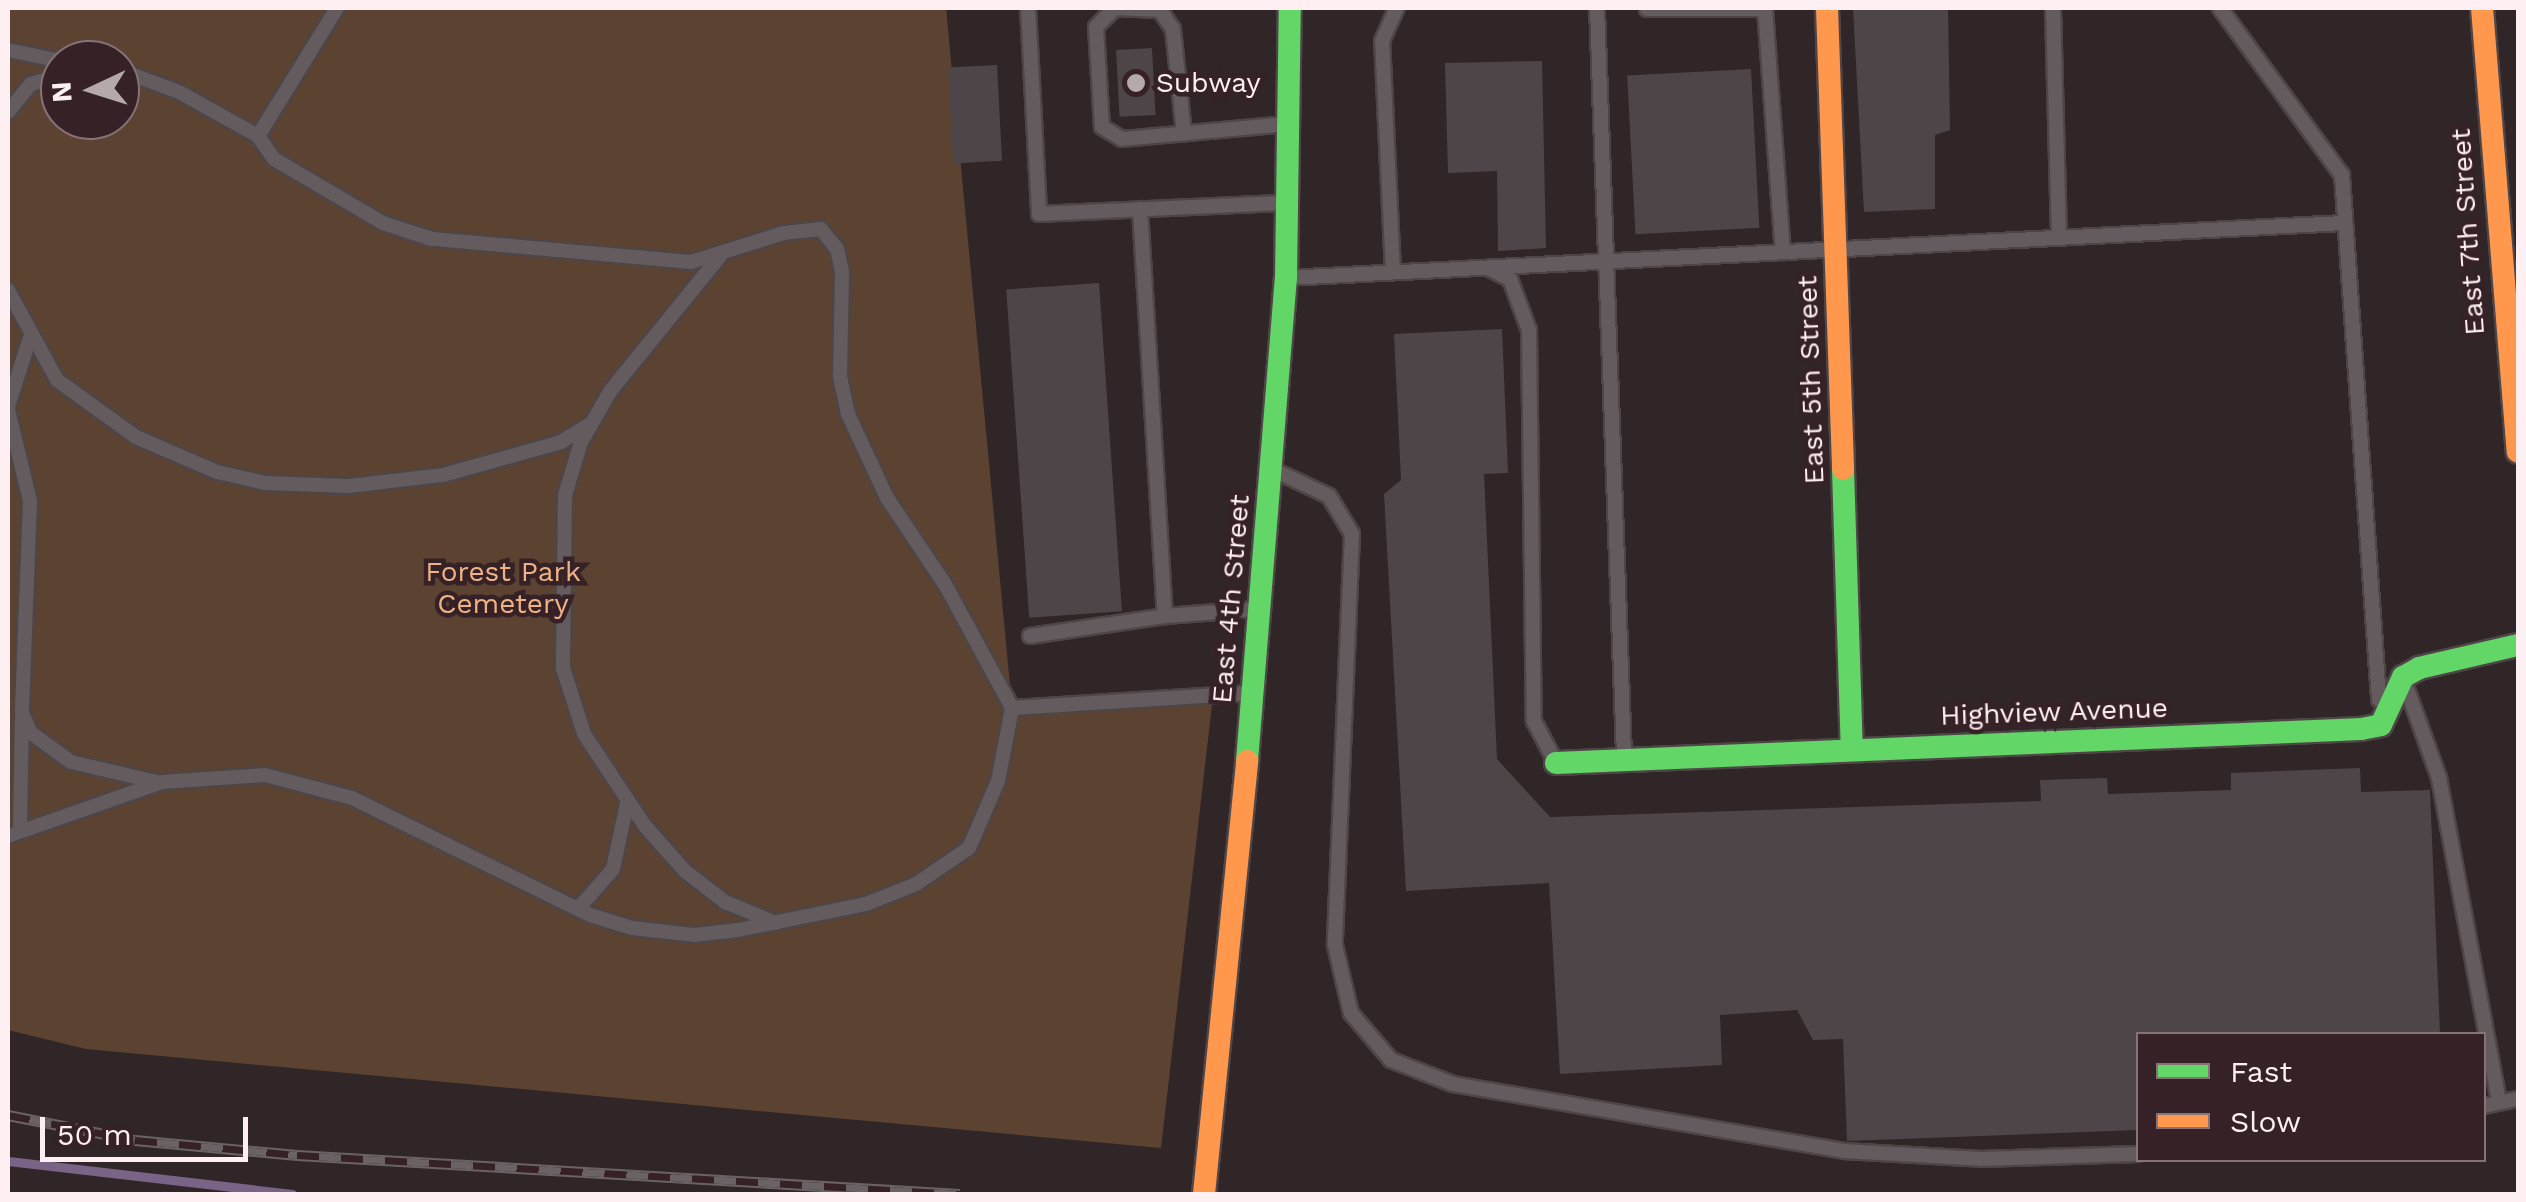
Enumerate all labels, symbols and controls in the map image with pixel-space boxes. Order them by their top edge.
north arrow [40,40,140,140]
place label: Subway [1156,66,1261,100]
marker: Subway [1125,72,1147,94]
text: N [44,80,79,103]
street label: East 7th Street [2444,127,2492,337]
street label: East 5th Street [1791,275,1831,485]
street label: East 4th Street [1205,493,1257,705]
park label: Forest Park Cemetery [425,555,581,621]
street label: Highview Avenue [1939,691,2169,733]
legend [2136,1032,2486,1162]
text: Fast [2230,1054,2292,1089]
scale bar [45,1097,252,1159]
text: Slow [2230,1104,2301,1139]
text: 50 m [57,1117,132,1152]

